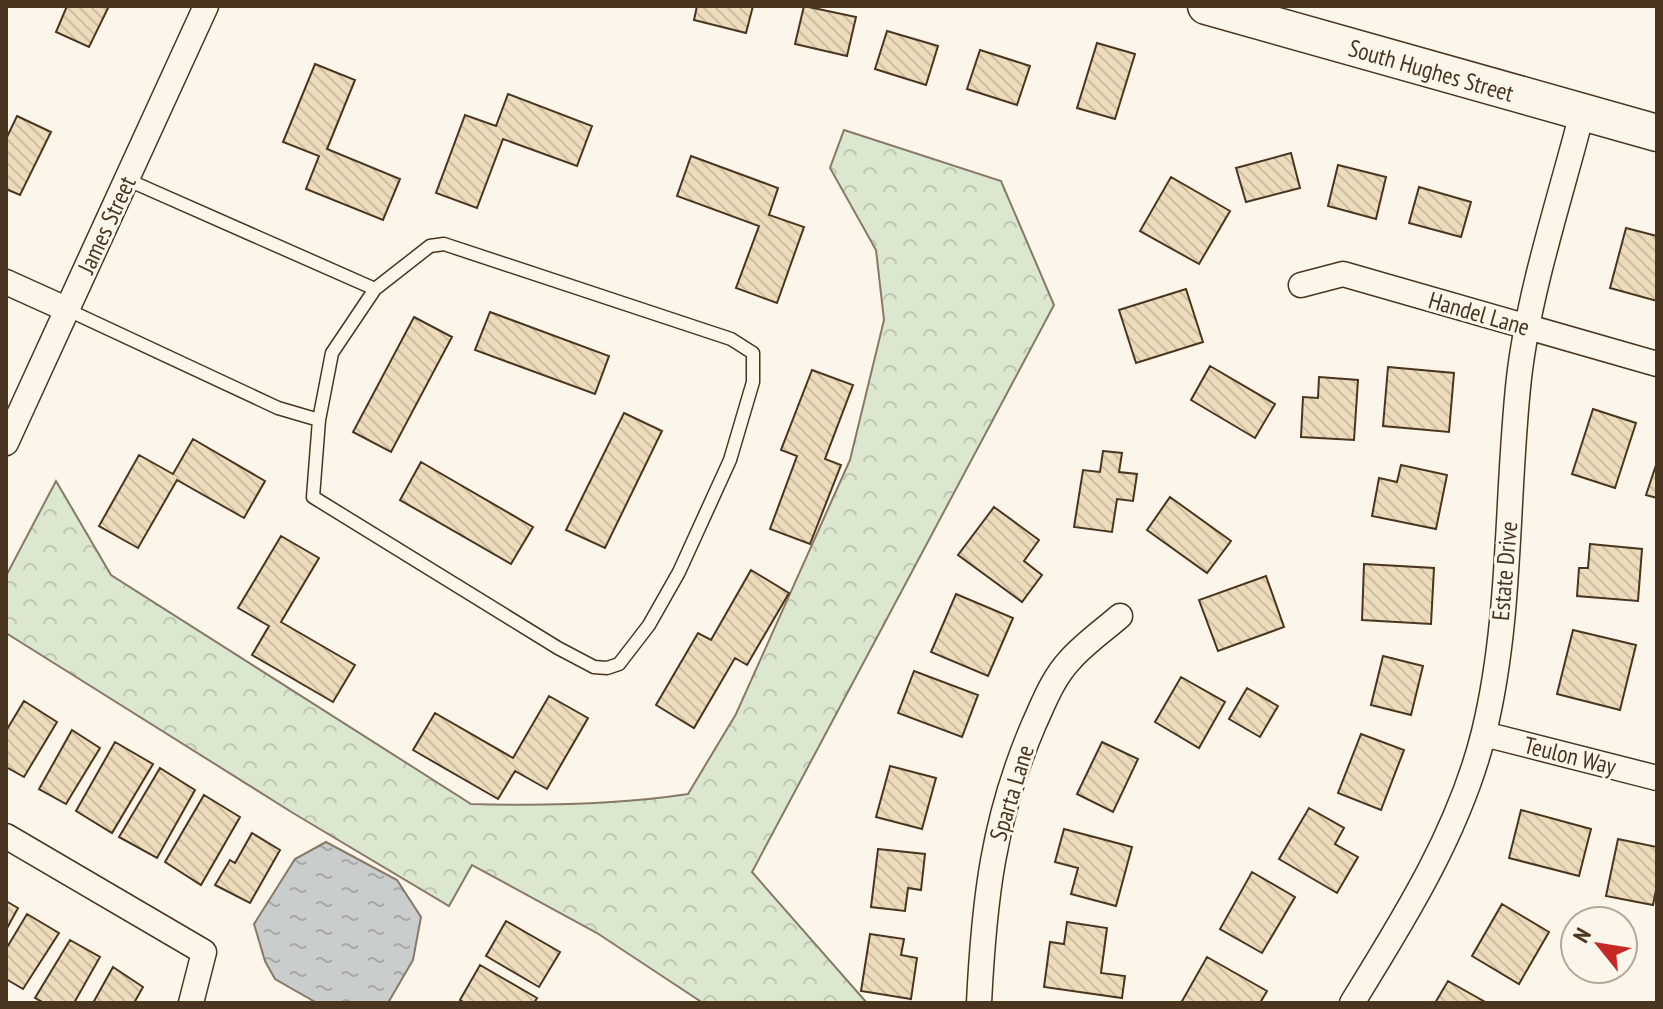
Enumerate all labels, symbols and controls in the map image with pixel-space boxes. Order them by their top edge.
street label: South Hughes Street [1345,32,1518,109]
street label: James Street [70,171,143,279]
street label: Handel Lane [1425,284,1533,343]
street label: Estate Drive [1485,520,1524,622]
street label: Teulon Way [1521,729,1619,782]
street label: Sparta Lane [982,741,1041,844]
north arrow [1559,905,1639,985]
text: N [1567,923,1597,947]

